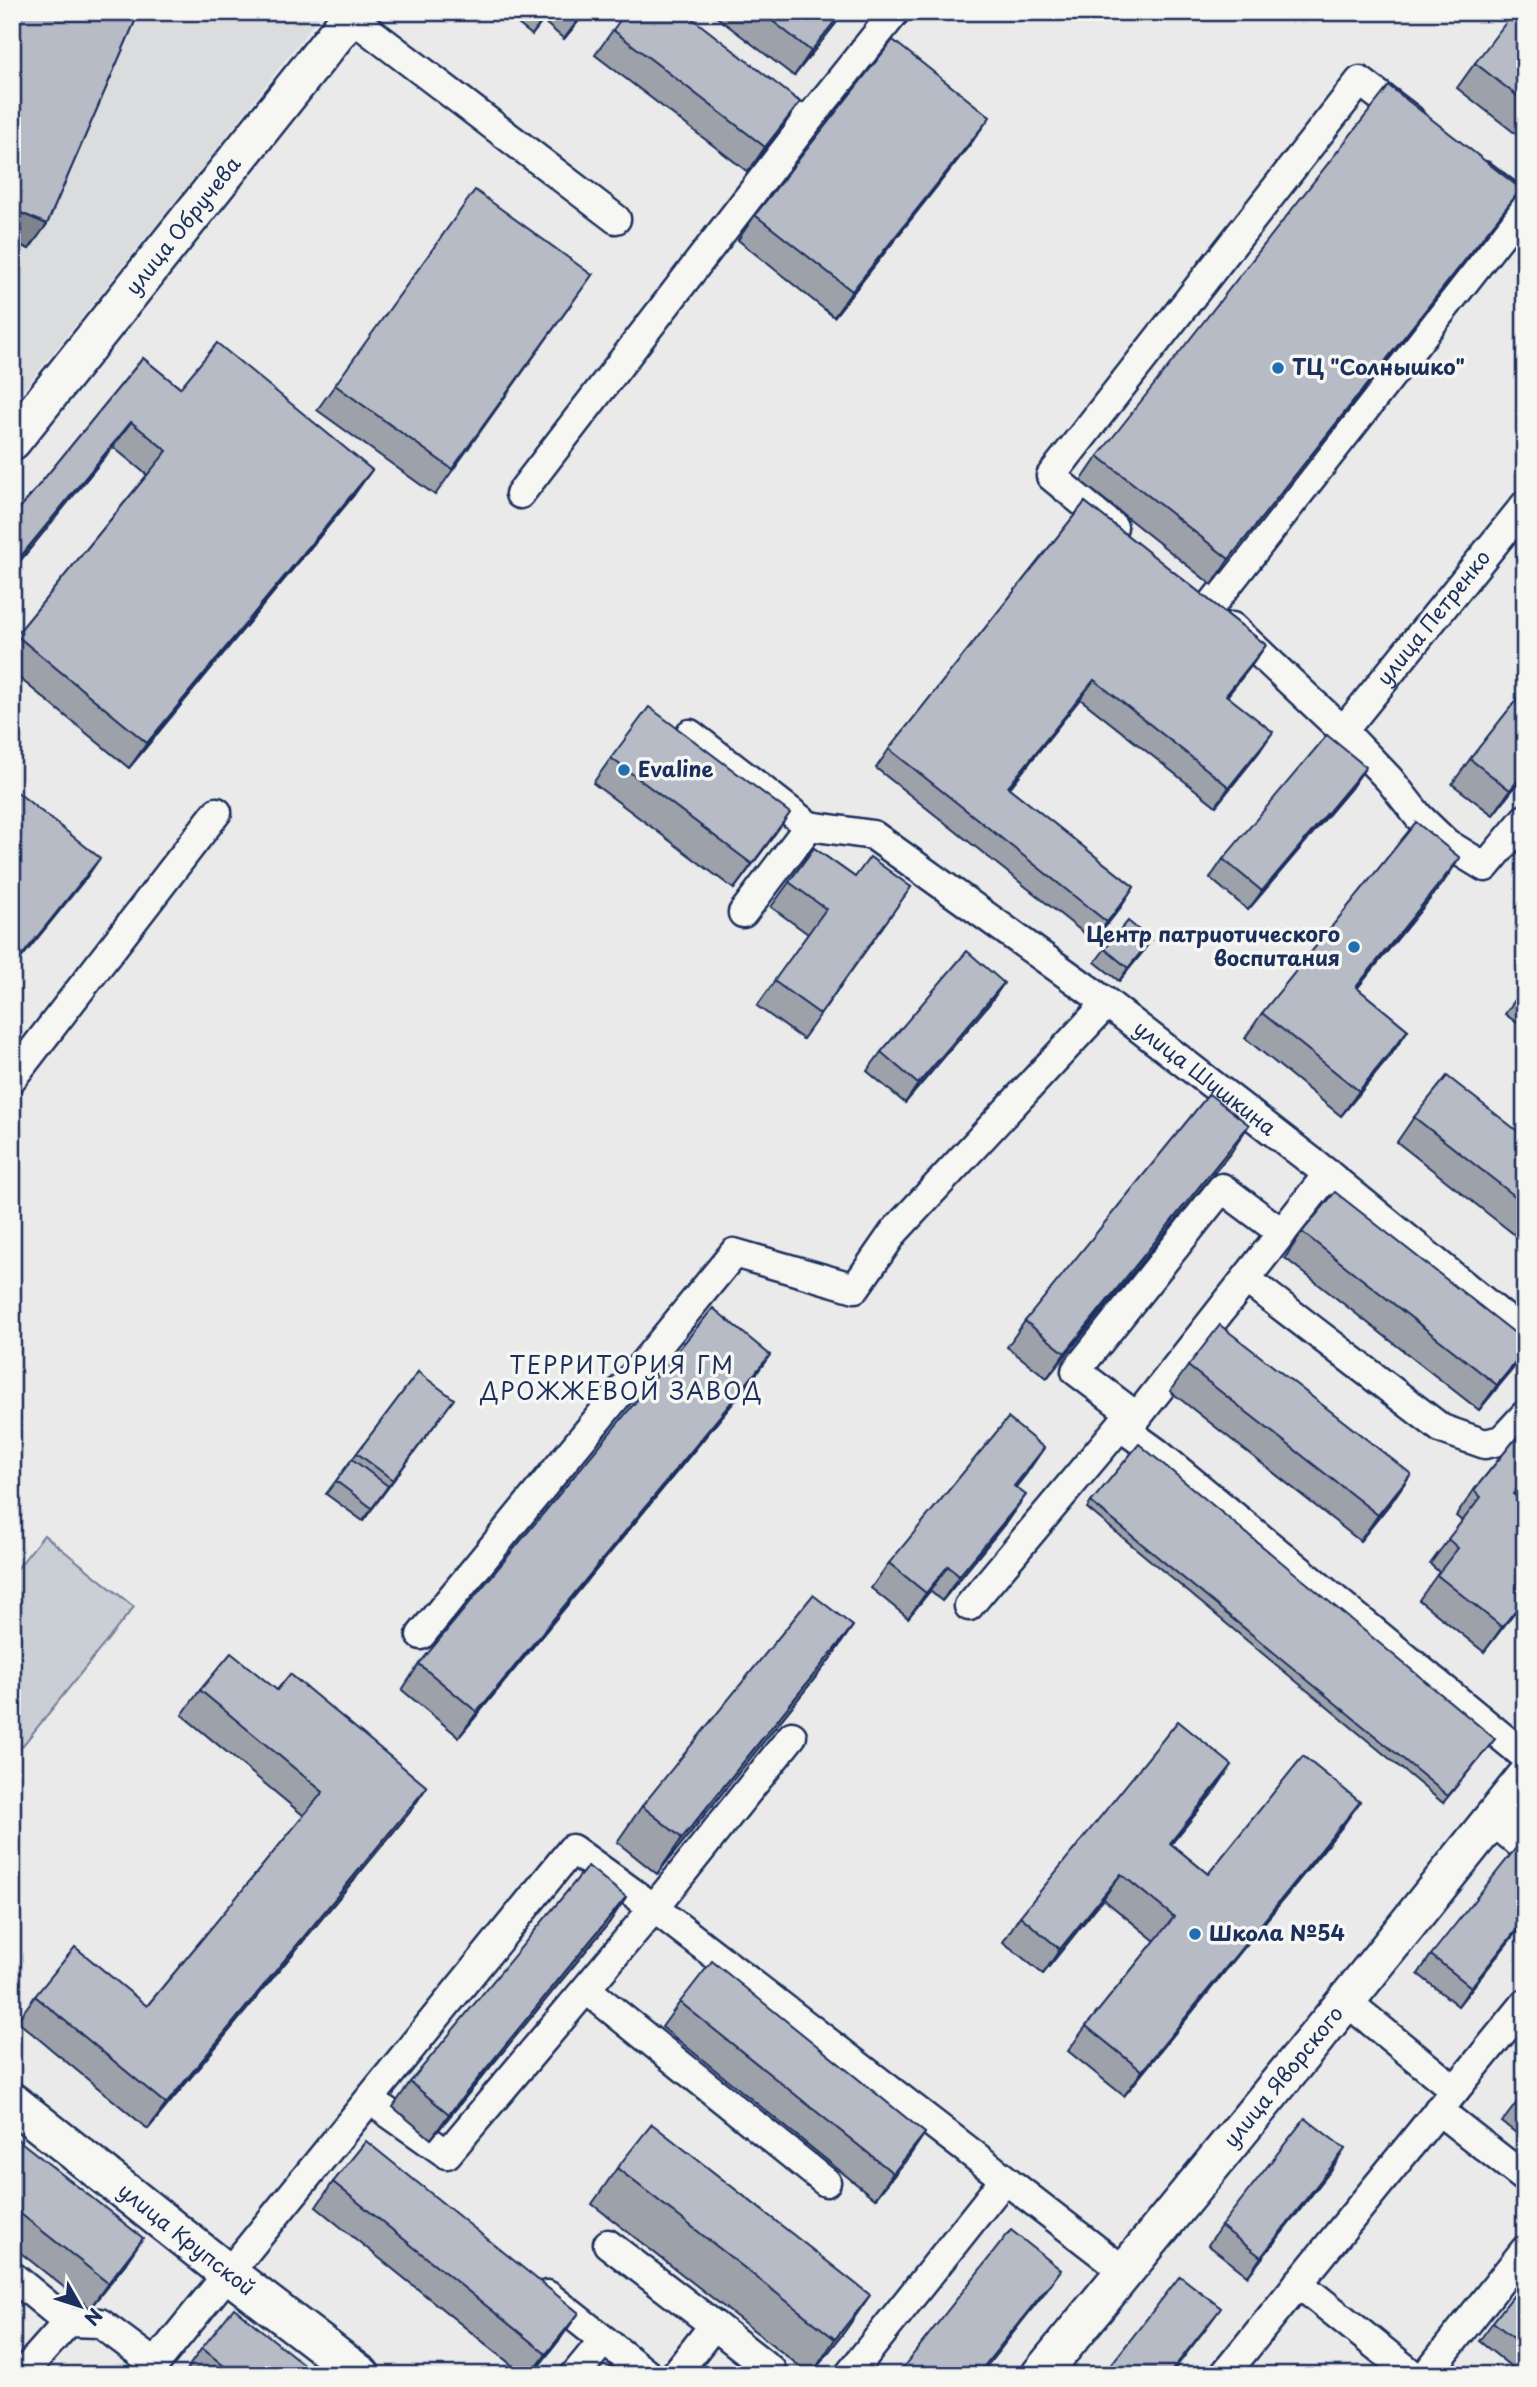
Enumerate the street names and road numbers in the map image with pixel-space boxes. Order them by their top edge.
street label: улица Обручева [116,148,247,301]
street label: улица Петренко [1368,542,1497,692]
street label: улица Шишкина [1128,1011,1284,1143]
street label: улица Яворского [1214,1998,1350,2154]
street label: улица Крупской [112,2174,263,2303]

